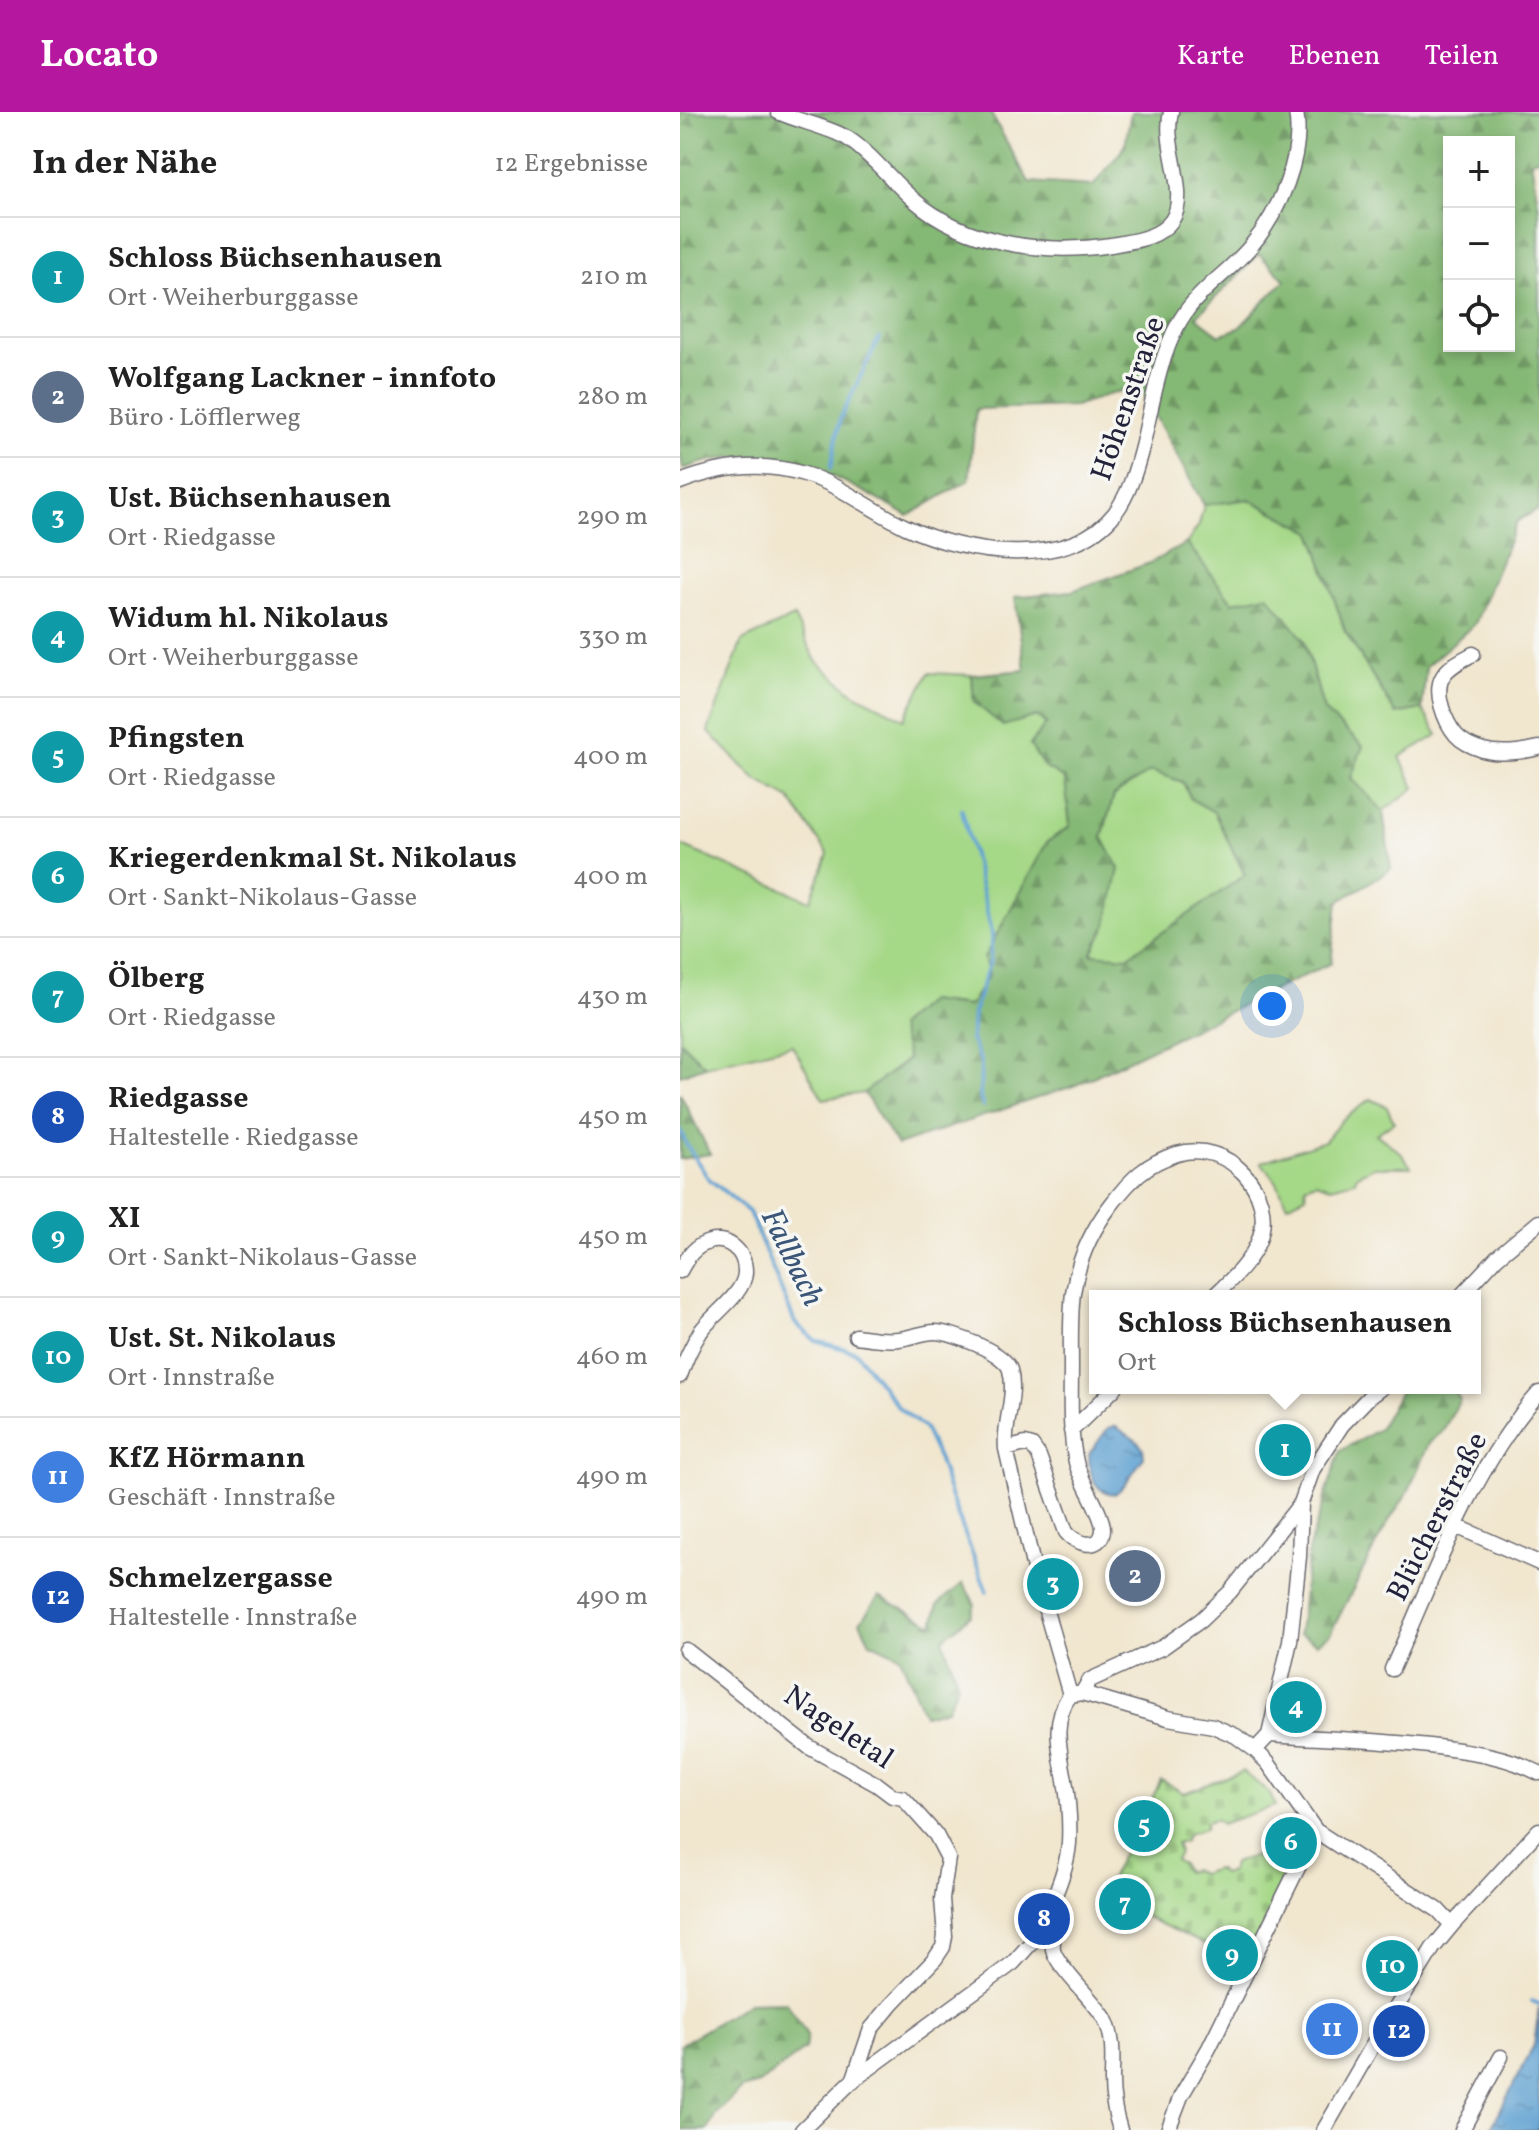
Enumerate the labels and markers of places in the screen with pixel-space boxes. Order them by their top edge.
pin: 1 [1259,1420,1311,1480]
pin: 2 [1109,1546,1161,1606]
pin: 3 [1027,1554,1079,1614]
pin: 4 [1270,1677,1322,1737]
pin: 5 [1118,1796,1170,1856]
pin: 6 [1265,1813,1317,1873]
pin: 7 [1099,1874,1151,1934]
pin: 8 [1018,1889,1070,1949]
pin: 9 [1206,1925,1258,1985]
pin: 10 [1366,1936,1418,1996]
pin: 11 [1306,1999,1358,2059]
pin: 12 [1373,2001,1425,2061]

